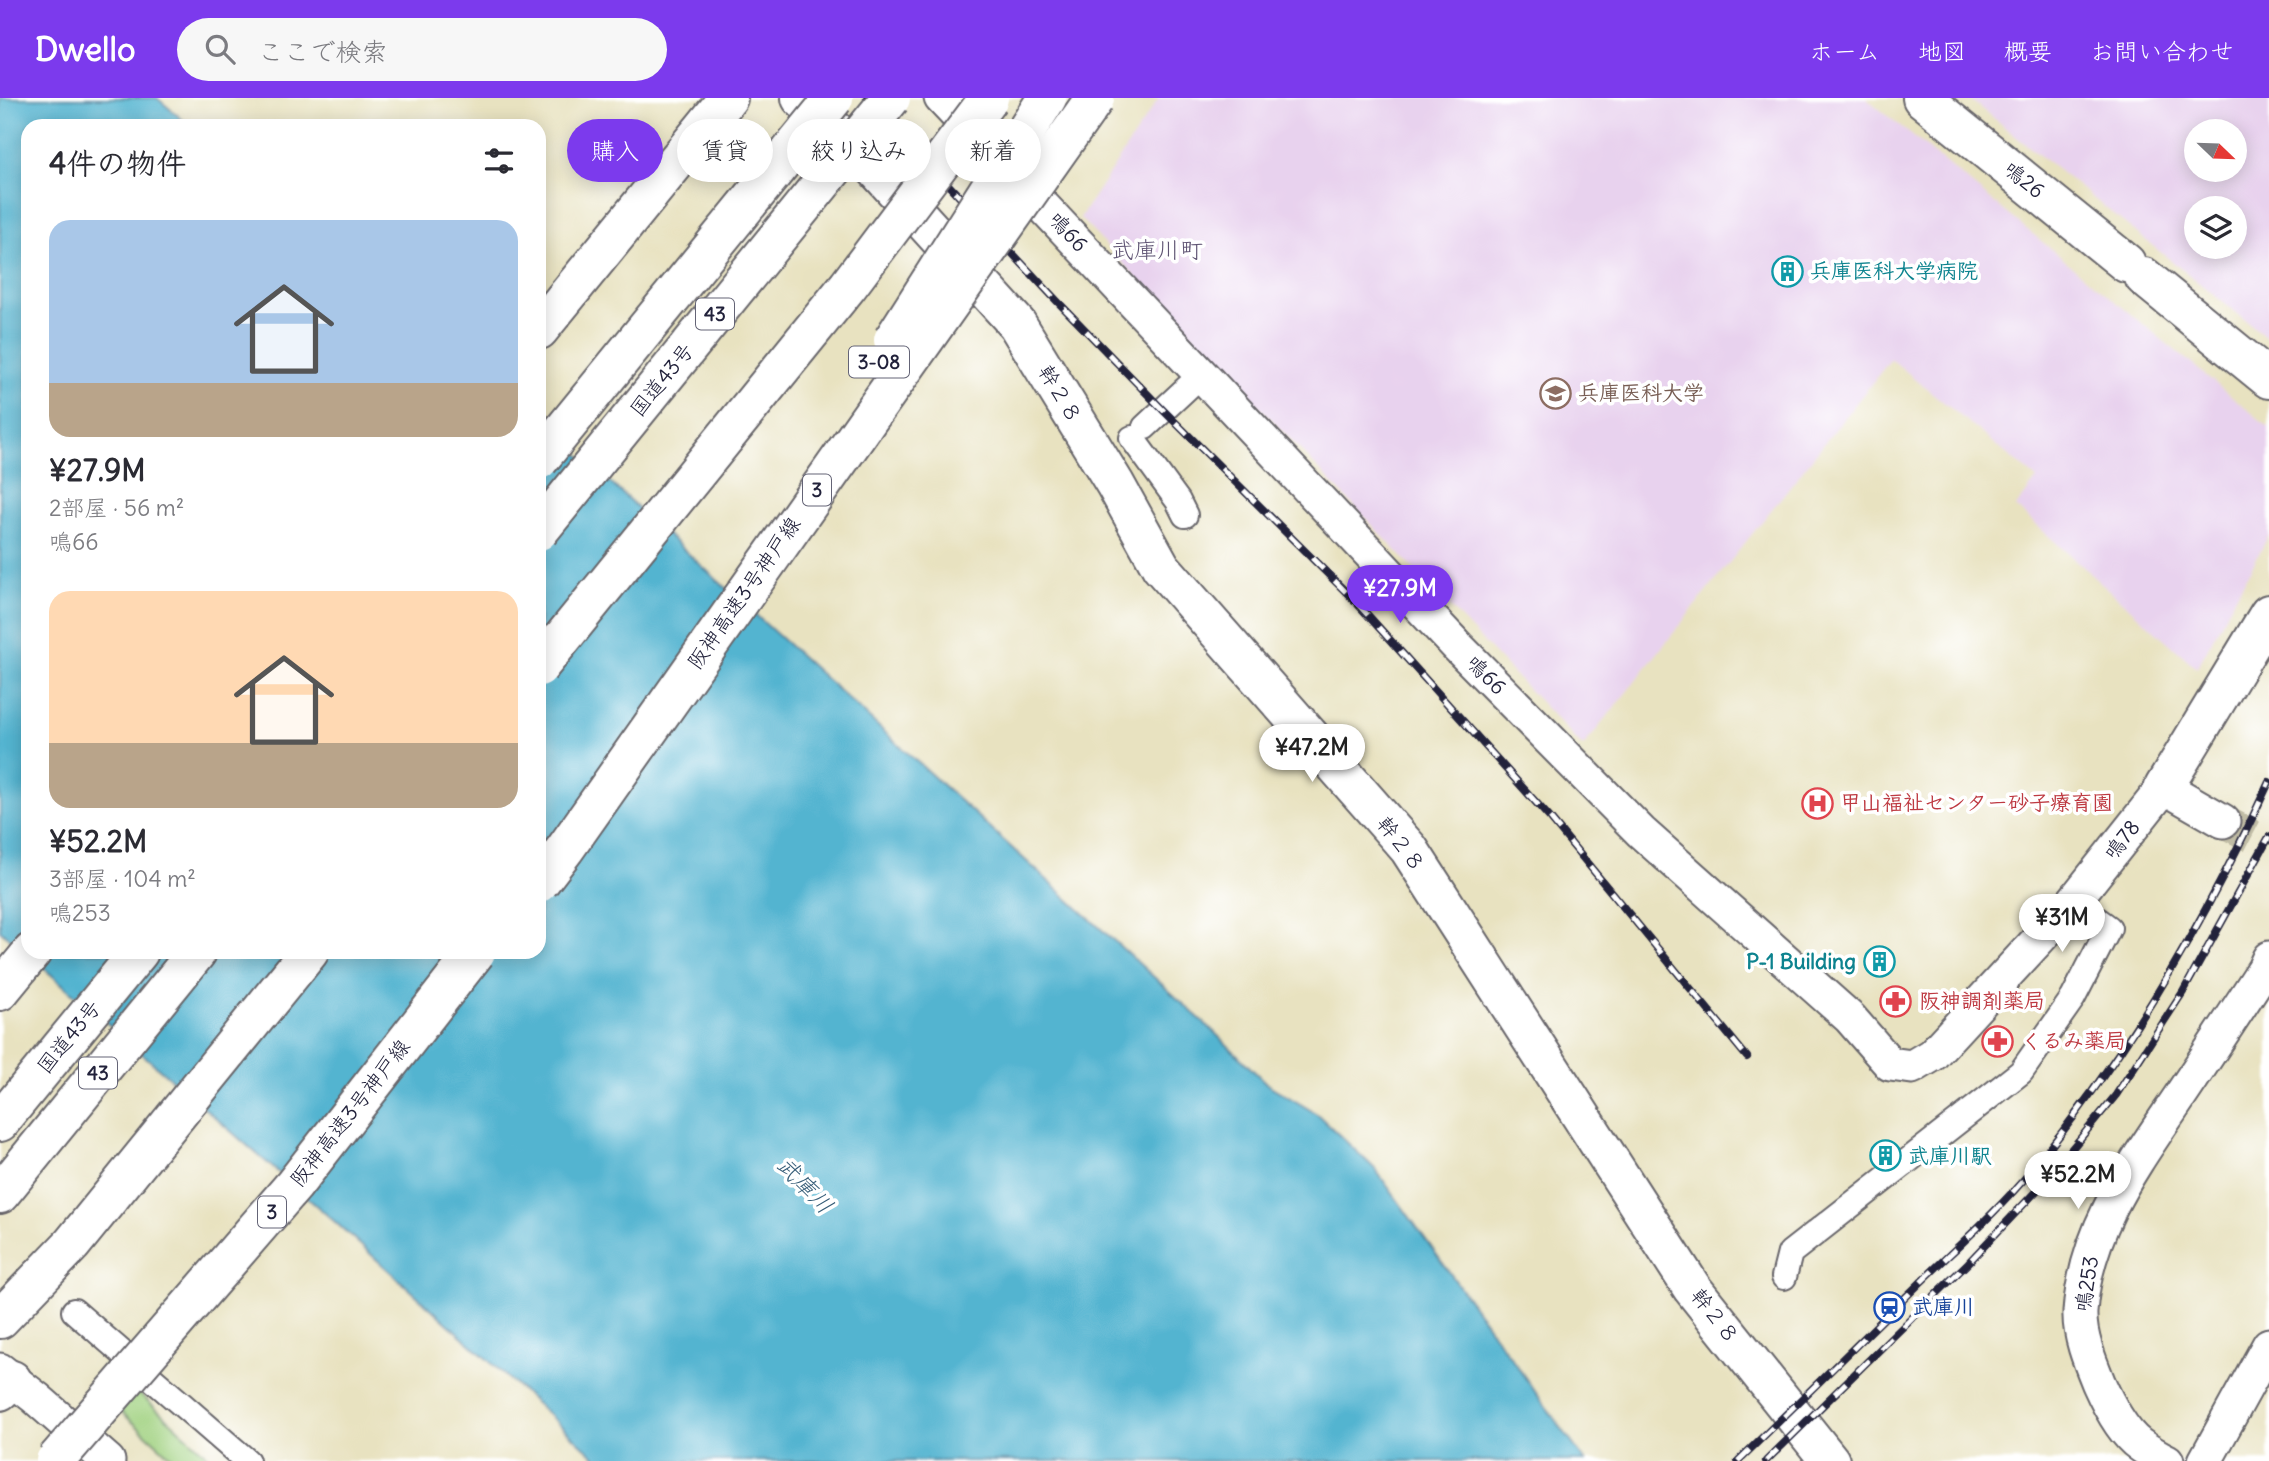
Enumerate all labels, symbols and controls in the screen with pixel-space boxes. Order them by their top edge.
search box [177,18,667,81]
text: Dwello [35,28,135,70]
icon: search [201,30,239,68]
text: ここで検索 [257,35,387,68]
text: ホーム [1809,36,1880,66]
text: 地図 [1918,36,1966,66]
text: 概要 [2004,36,2052,66]
text: お問い合わせ [2090,36,2234,66]
chip: 購入 [567,119,663,182]
chip: 賃貸 [677,119,773,182]
chip: 絞り込み [787,119,931,182]
chip: 新着 [945,119,1041,182]
north arrow [2184,119,2247,182]
map controls [2184,119,2247,259]
icon: filters [480,142,518,180]
text: 4件の物件 [49,144,186,182]
street label: 鳴26 [1998,155,2050,204]
button: layers [2184,196,2247,259]
street label: 鳴66 [1043,206,1094,257]
district label: 武庫川町 [1111,235,1203,264]
building icon: 兵庫医科大学病院 [1770,254,1804,288]
place label: 兵庫医科大学病院 [1810,257,1978,284]
icon: home [221,266,347,392]
road number: 43 [696,298,734,330]
street label: 国道43号 [624,337,700,422]
road number: 3-08 [849,346,909,378]
street label: 幹２８ [1033,360,1088,428]
school or university icon: 兵庫医科大学 [1538,376,1572,410]
place label: 兵庫医科大学 [1578,379,1704,406]
text: ¥27.9M [49,451,146,489]
road number: 3 [803,474,831,506]
text: 2部屋 · 56 m² [49,493,184,522]
street label: 阪神高速3号神戸線 [681,511,806,674]
text: 鳴66 [49,527,99,556]
pin: ¥27.9M [1343,566,1457,625]
text: ¥27.9M [1363,573,1437,602]
icon: home [221,637,347,763]
street label: 鳴66 [1461,649,1512,700]
pin: ¥47.2M [1255,724,1369,784]
text: ¥47.2M [1275,732,1349,761]
hospital icon: 甲山福祉センター砂子療育園 [1800,786,1834,820]
place label: 甲山福祉センター砂子療育園 [1840,789,2113,816]
street label: 幹２８ [1371,811,1431,877]
street label: 鳴78 [2098,814,2146,865]
text: ¥52.2M [49,822,147,860]
text: 3部屋 · 104 m² [49,864,196,893]
pin: ¥31M [2021,894,2103,954]
text: 鳴253 [49,898,111,927]
text: ¥31M [2035,902,2089,931]
building icon: P-1 Building [1862,945,1896,979]
place label: P-1 Building [1746,948,1856,975]
pharmacy icon: 阪神調剤薬局 [1879,984,1913,1018]
place label: 阪神調剤薬局 [1919,987,2045,1014]
street label: 国道43号 [32,995,106,1079]
pharmacy icon: くるみ薬局 [1981,1024,2015,1058]
place label: くるみ薬局 [2021,1027,2126,1054]
street label: 阪神高速3号神戸線 [284,1033,416,1192]
road number: 43 [79,1057,117,1088]
building icon: 武庫川駅 [1868,1139,1902,1173]
place label: 武庫川駅 [1908,1142,1992,1169]
water label: 武庫川 [771,1150,840,1220]
pin: ¥52.2M [2021,1152,2135,1211]
text: ¥52.2M [2040,1159,2116,1188]
road number: 3 [258,1196,286,1228]
street label: 鳴253 [2069,1254,2104,1314]
street label: 幹２８ [1685,1283,1745,1349]
station icon: 武庫川 [1872,1290,1906,1324]
place label: 武庫川 [1912,1293,1975,1320]

